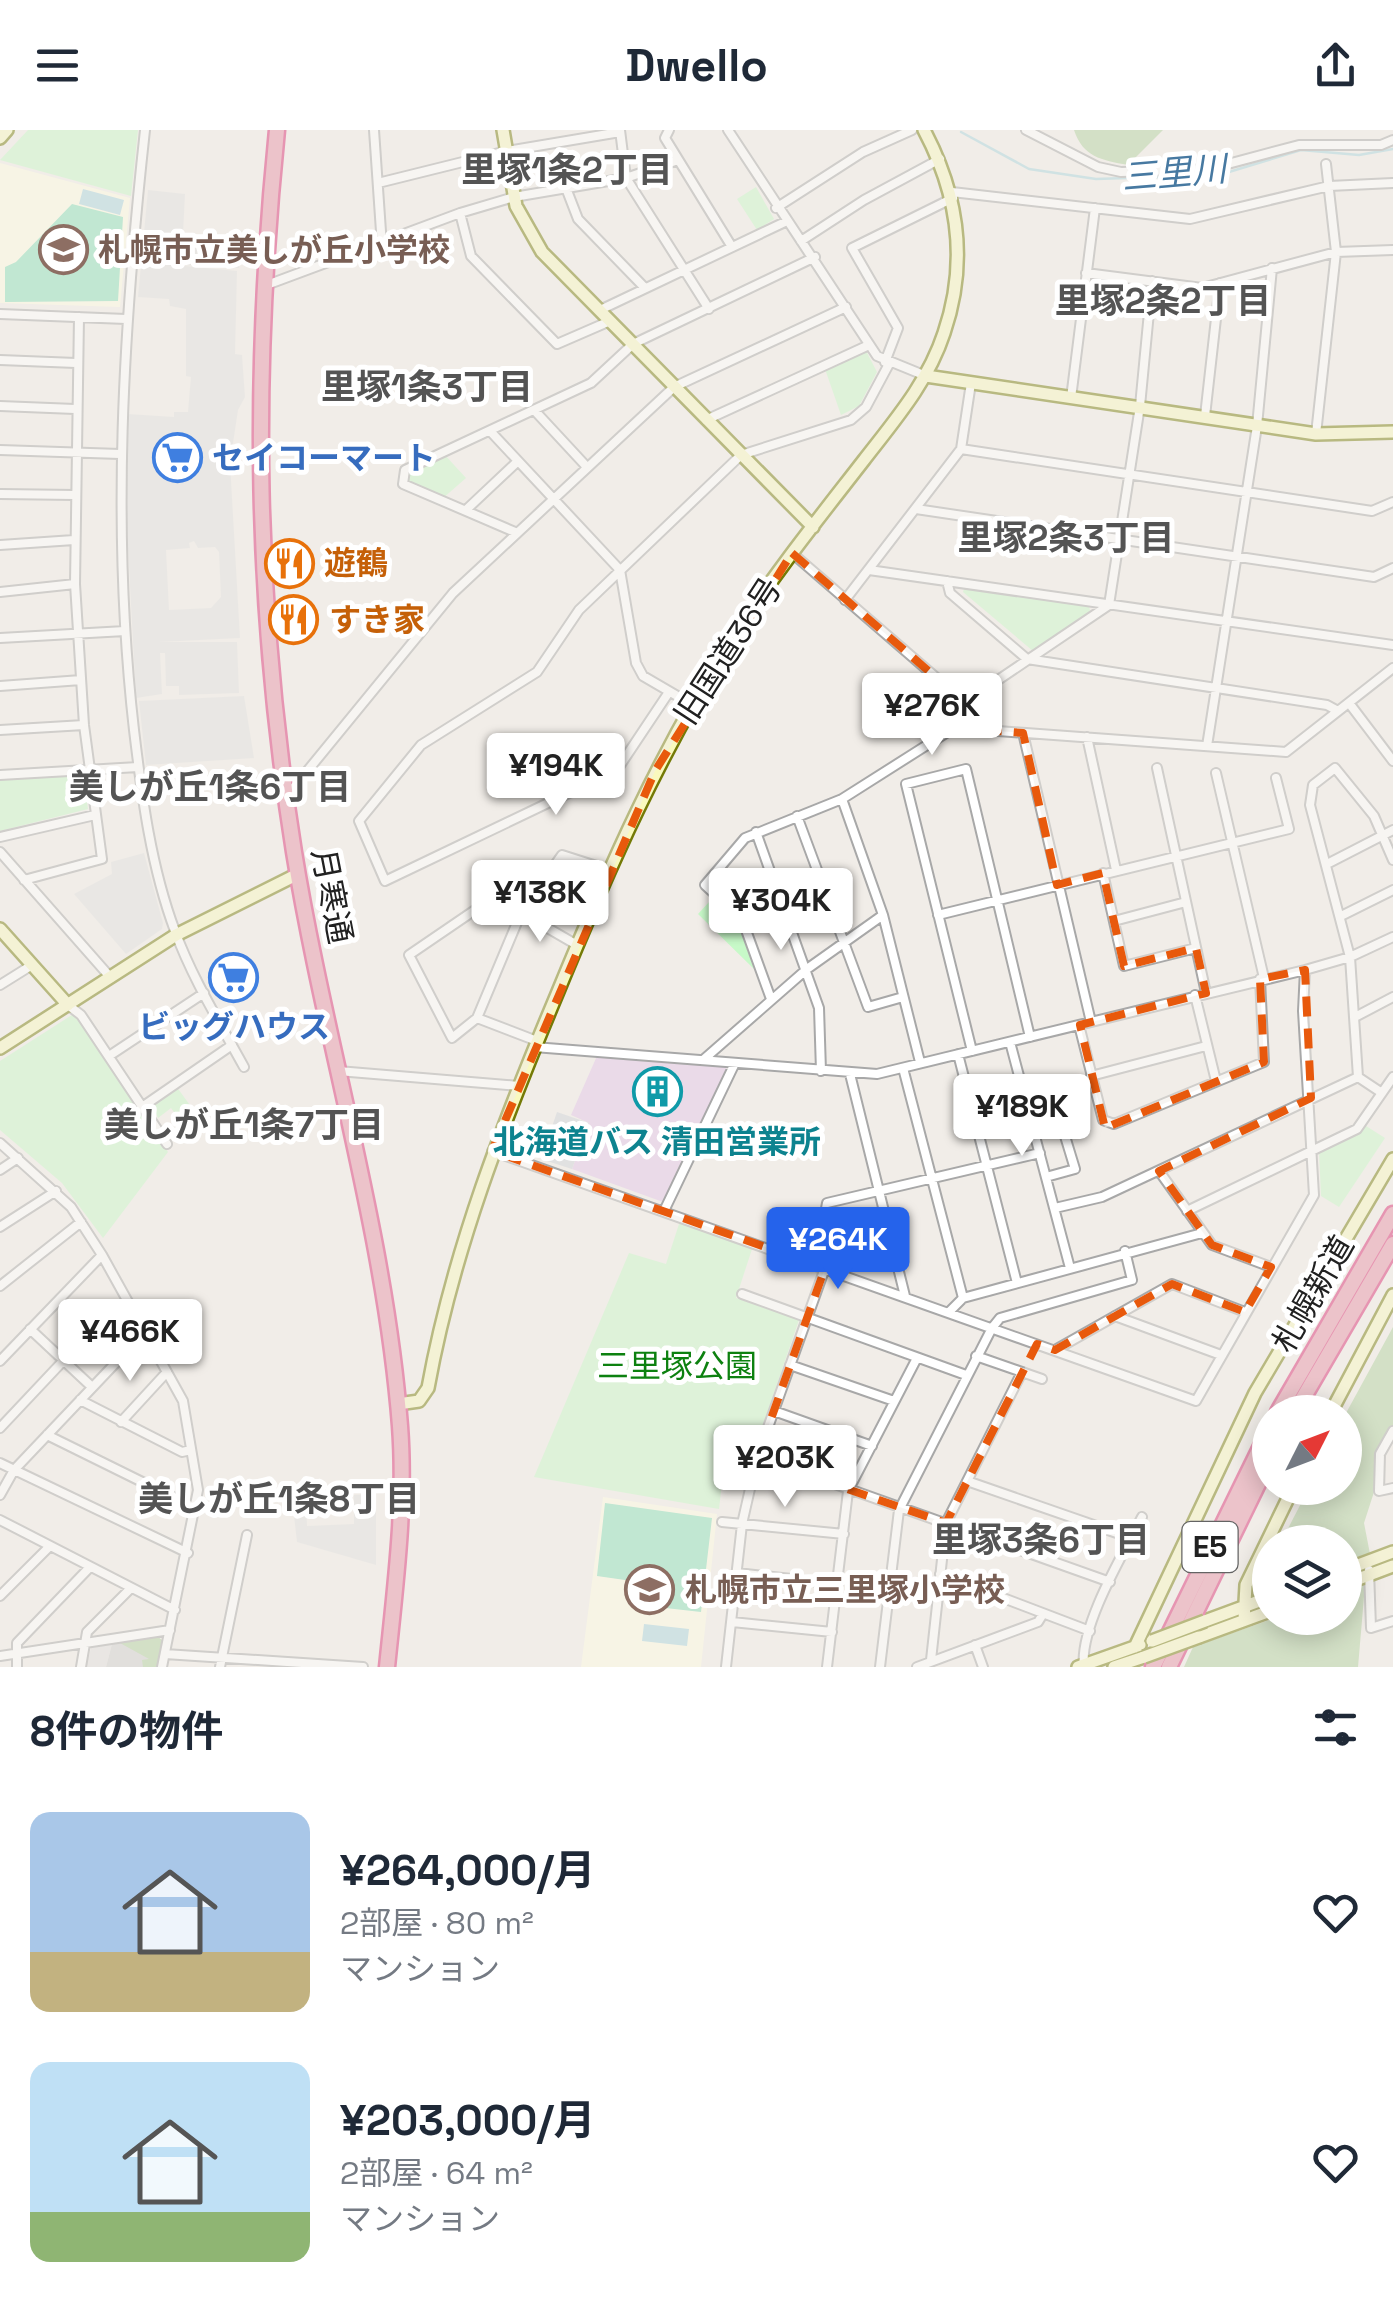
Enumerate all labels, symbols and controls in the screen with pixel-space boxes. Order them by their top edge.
text: Dwello [625,37,768,94]
icon: menu [30,38,85,93]
icon: share [1308,38,1363,93]
water label: 三里川 [1120,146,1232,199]
district label: 里塚1条2丁目 [461,148,673,192]
school or university icon: 札幌市立美しが丘小学校 [37,224,89,276]
place label: 札幌市立美しが丘小学校 [98,230,450,270]
district label: 里塚2条2丁目 [1055,279,1271,323]
district label: 里塚1条3丁目 [321,365,533,409]
supermarket icon: セイコーマート [151,432,203,484]
place label: セイコーマート [212,438,436,478]
district label: 里塚2条3丁目 [957,516,1175,560]
restaurant icon: 遊鶴 [263,537,315,589]
place label: 遊鶴 [324,543,388,583]
street label: 旧国道36号 [666,570,790,732]
restaurant icon: すき家 [268,594,320,646]
place label: すき家 [329,600,425,640]
pin: ¥276K [862,673,1002,758]
text: ¥276K [884,685,980,725]
pin: ¥194K [486,733,626,818]
text: ¥194K [509,745,603,785]
district label: 美しが丘1条6丁目 [69,765,351,809]
street label: 月寒通 [303,845,361,947]
pin: ¥138K [470,860,610,945]
pin: ¥304K [711,868,851,953]
text: ¥138K [494,872,587,912]
text: ¥304K [731,880,831,920]
supermarket icon: ビッグハウス [208,951,260,1003]
place label: ビッグハウス [138,1007,330,1047]
building icon: 北海道バス 清田営業所 [631,1066,683,1118]
pin: ¥189K [952,1074,1092,1159]
text: ¥189K [975,1086,1069,1126]
district label: 美しが丘1条7丁目 [104,1103,384,1147]
place label: 北海道バス 清田営業所 [493,1122,821,1162]
pin: ¥264K [768,1207,908,1292]
text: ¥264K [788,1219,888,1259]
street label: 札幌新道 [1264,1229,1362,1359]
pin: ¥466K [60,1299,200,1384]
text: ¥466K [80,1311,180,1351]
park label: 三里塚公園 [597,1346,757,1386]
north arrow [1252,1395,1362,1505]
map controls [1252,1395,1362,1635]
pin: ¥203K [715,1425,855,1510]
text: ¥203K [735,1437,835,1477]
district label: 美しが丘1条8丁目 [138,1477,420,1521]
district label: 里塚3条6丁目 [932,1518,1150,1562]
road number: E5 [1182,1522,1238,1572]
button: layers [1252,1525,1362,1635]
school or university icon: 札幌市立三里塚小学校 [624,1564,676,1616]
place label: 札幌市立三里塚小学校 [685,1570,1005,1610]
icon: filters [1308,1700,1363,1755]
text: 8件の物件 [30,1705,223,1758]
text: ¥264,000/月 [340,1844,595,1897]
icon: home [110,1852,230,1972]
icon: heart [1308,1885,1363,1940]
text: 2部屋 · 80 m² [340,1903,534,1943]
text: マンション [340,1949,500,1989]
text: ¥203,000/月 [340,2094,596,2147]
icon: home [110,2102,230,2222]
icon: heart [1308,2135,1363,2190]
text: 2部屋 · 64 m² [340,2153,533,2193]
text: マンション [340,2199,500,2239]

